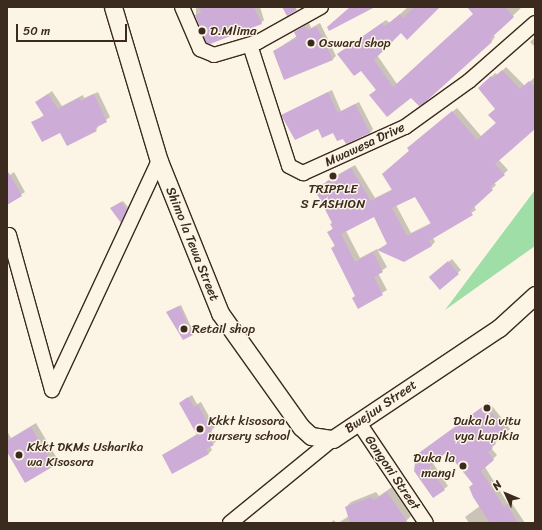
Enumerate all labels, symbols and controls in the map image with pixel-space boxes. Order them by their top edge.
scale bar [18,16,129,42]
text: 50 m [23,20,50,42]
place label: D.Mlima [210,23,257,39]
marker: D.Mlima [197,26,207,36]
place label: Osward shop [319,35,391,51]
marker: Osward shop [306,38,316,48]
street label: Mwawesa Drive [323,120,407,170]
marker: TRIPPLE S FASHION [328,171,338,181]
place label: TRIPPLE S FASHION [301,182,365,213]
street label: Shimo la Tewa Street [162,185,222,303]
place label: Retail shop [192,321,256,337]
marker: Retail shop [179,324,189,334]
street label: Bwejuu Street [342,377,420,437]
marker: Duka la vitu vya kupikia [482,403,492,413]
place label: Kkkt kisosora nursery school [208,414,291,445]
place label: Duka la vitu vya kupikia [453,414,521,445]
marker: Kkkt kisosora nursery school [195,424,205,434]
street label: Gongoni Street [361,433,423,513]
place label: Kkkt DKMs Usharika wa Kisosora [27,440,143,471]
marker: Kkkt DKMs Usharika wa Kisosora [14,450,24,460]
place label: Duka la mangi [413,451,455,482]
marker: Duka la mangi [458,461,468,471]
north arrow [486,474,526,514]
text: N [488,476,506,495]

